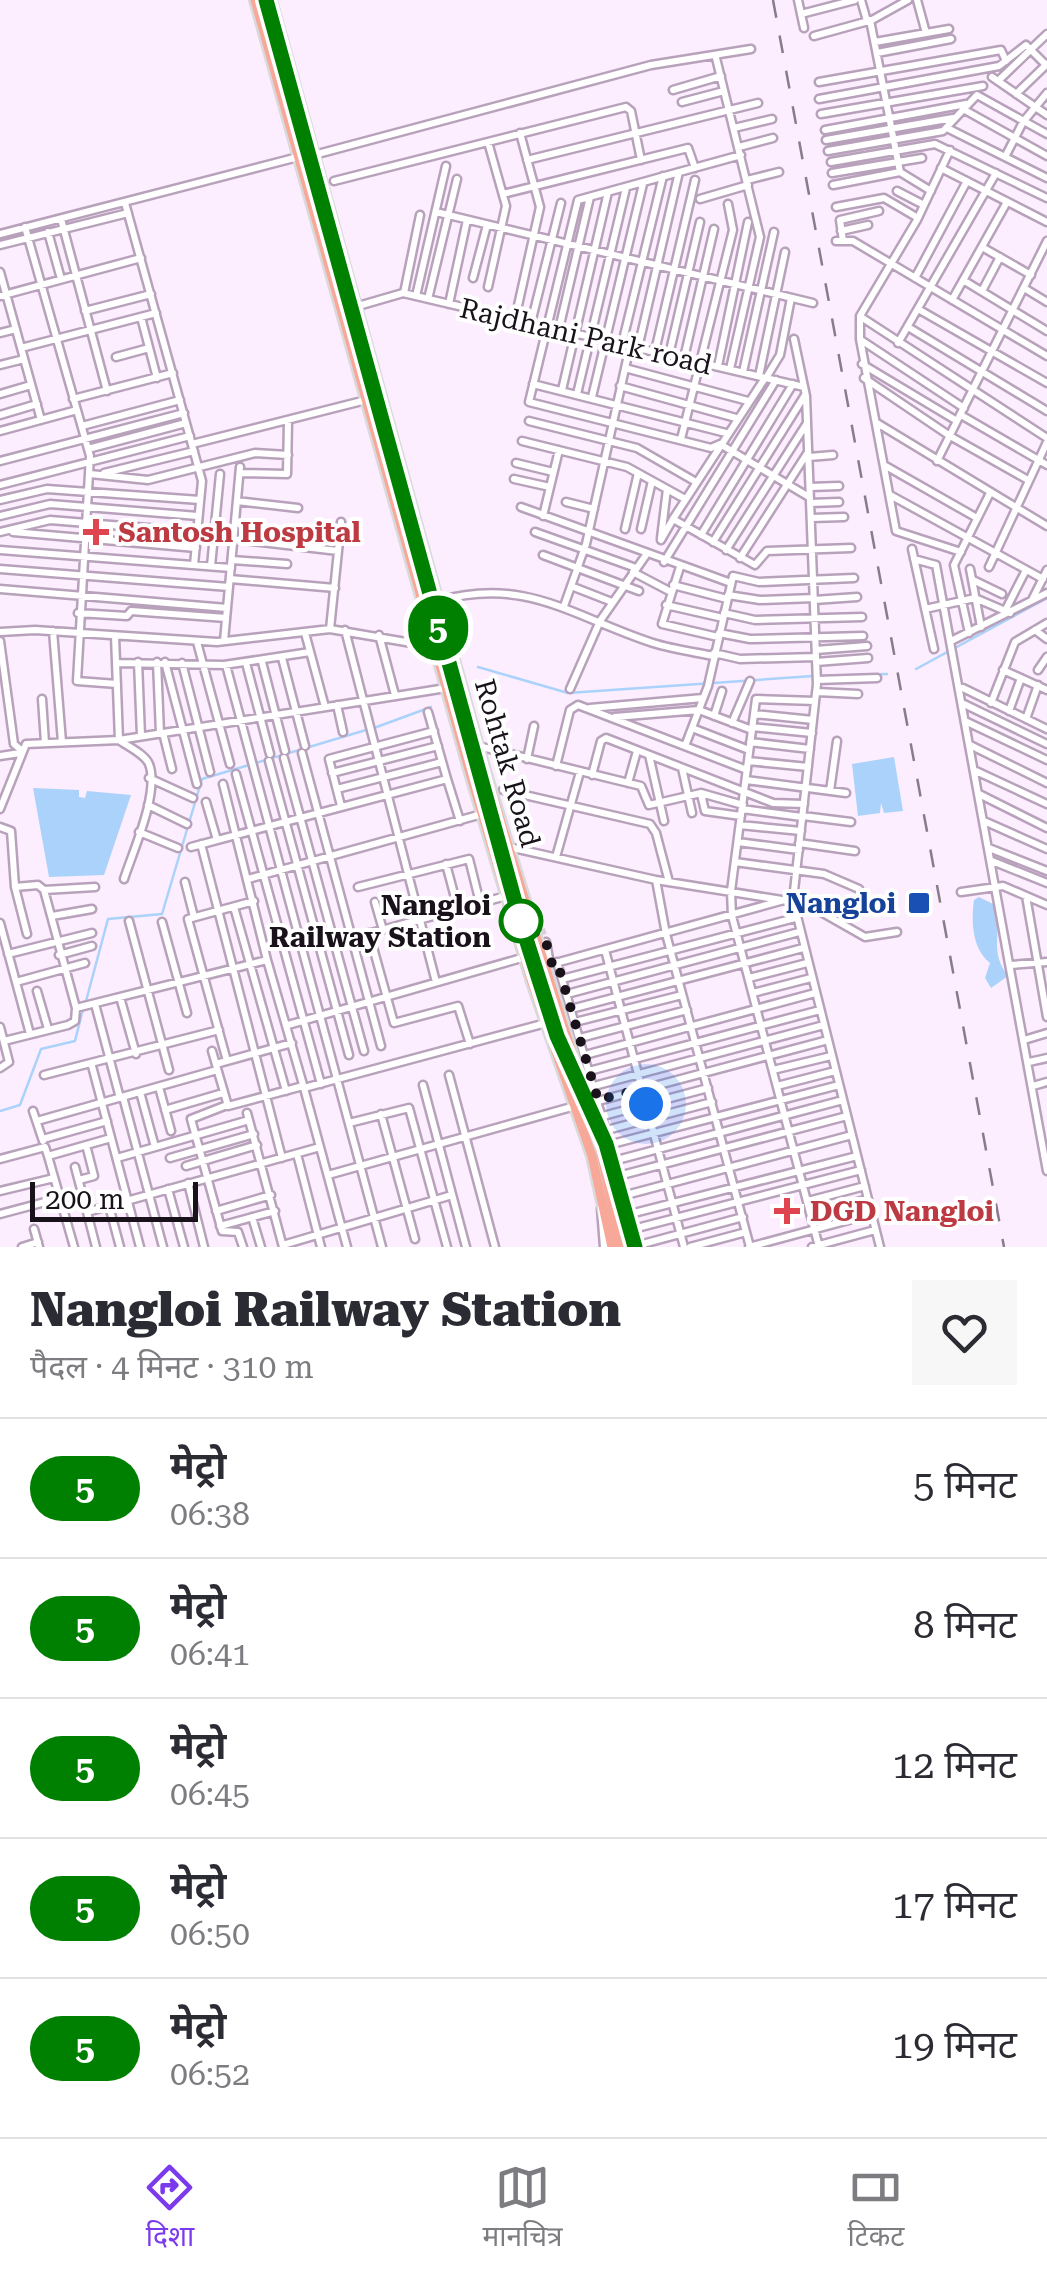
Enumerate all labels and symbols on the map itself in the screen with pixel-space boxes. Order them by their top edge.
street label: Rajdhani Park road [457,291,715,382]
place label: Santosh Hospital [118,516,361,549]
marker: Santosh Hospital [83,519,109,545]
line badge: 5 [406,596,470,660]
street label: Rohtak Road [468,675,547,851]
place label: Nangloi [786,887,896,920]
place label: Nangloi Railway Station [269,889,491,954]
marker: Nangloi [906,890,932,916]
marker: Nangloi Railway Station [500,900,542,942]
your location [621,1079,671,1129]
scale bar [30,1177,198,1222]
place label: DGD Nangloi [810,1195,994,1228]
marker: DGD Nangloi [774,1198,800,1224]

